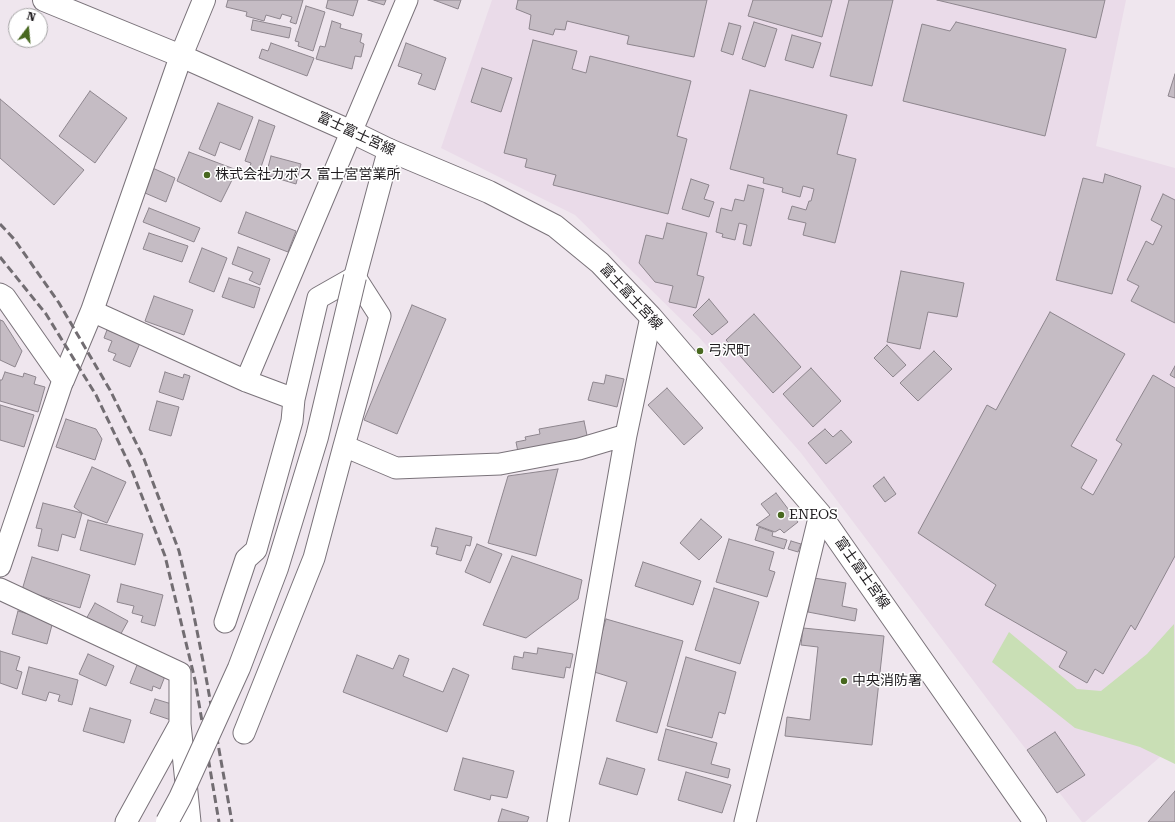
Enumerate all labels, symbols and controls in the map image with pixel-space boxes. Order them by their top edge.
north arrow [8,8,48,48]
text: N [25,10,37,24]
street label: 富士富士宮線 [314,109,398,159]
place label: 株式会社カボス 富士宮営業所 [215,167,401,183]
marker: 株式会社カボス 富士宮営業所 [202,170,212,180]
street label: 富士富士宮線 [596,261,666,333]
place label: 弓沢町 [708,343,750,359]
marker: 弓沢町 [695,346,705,356]
place label: ENEOS [789,507,838,523]
marker: ENEOS [776,510,786,520]
street label: 富士富士宮線 [831,534,893,612]
place label: 中央消防署 [852,673,922,689]
marker: 中央消防署 [839,676,849,686]

